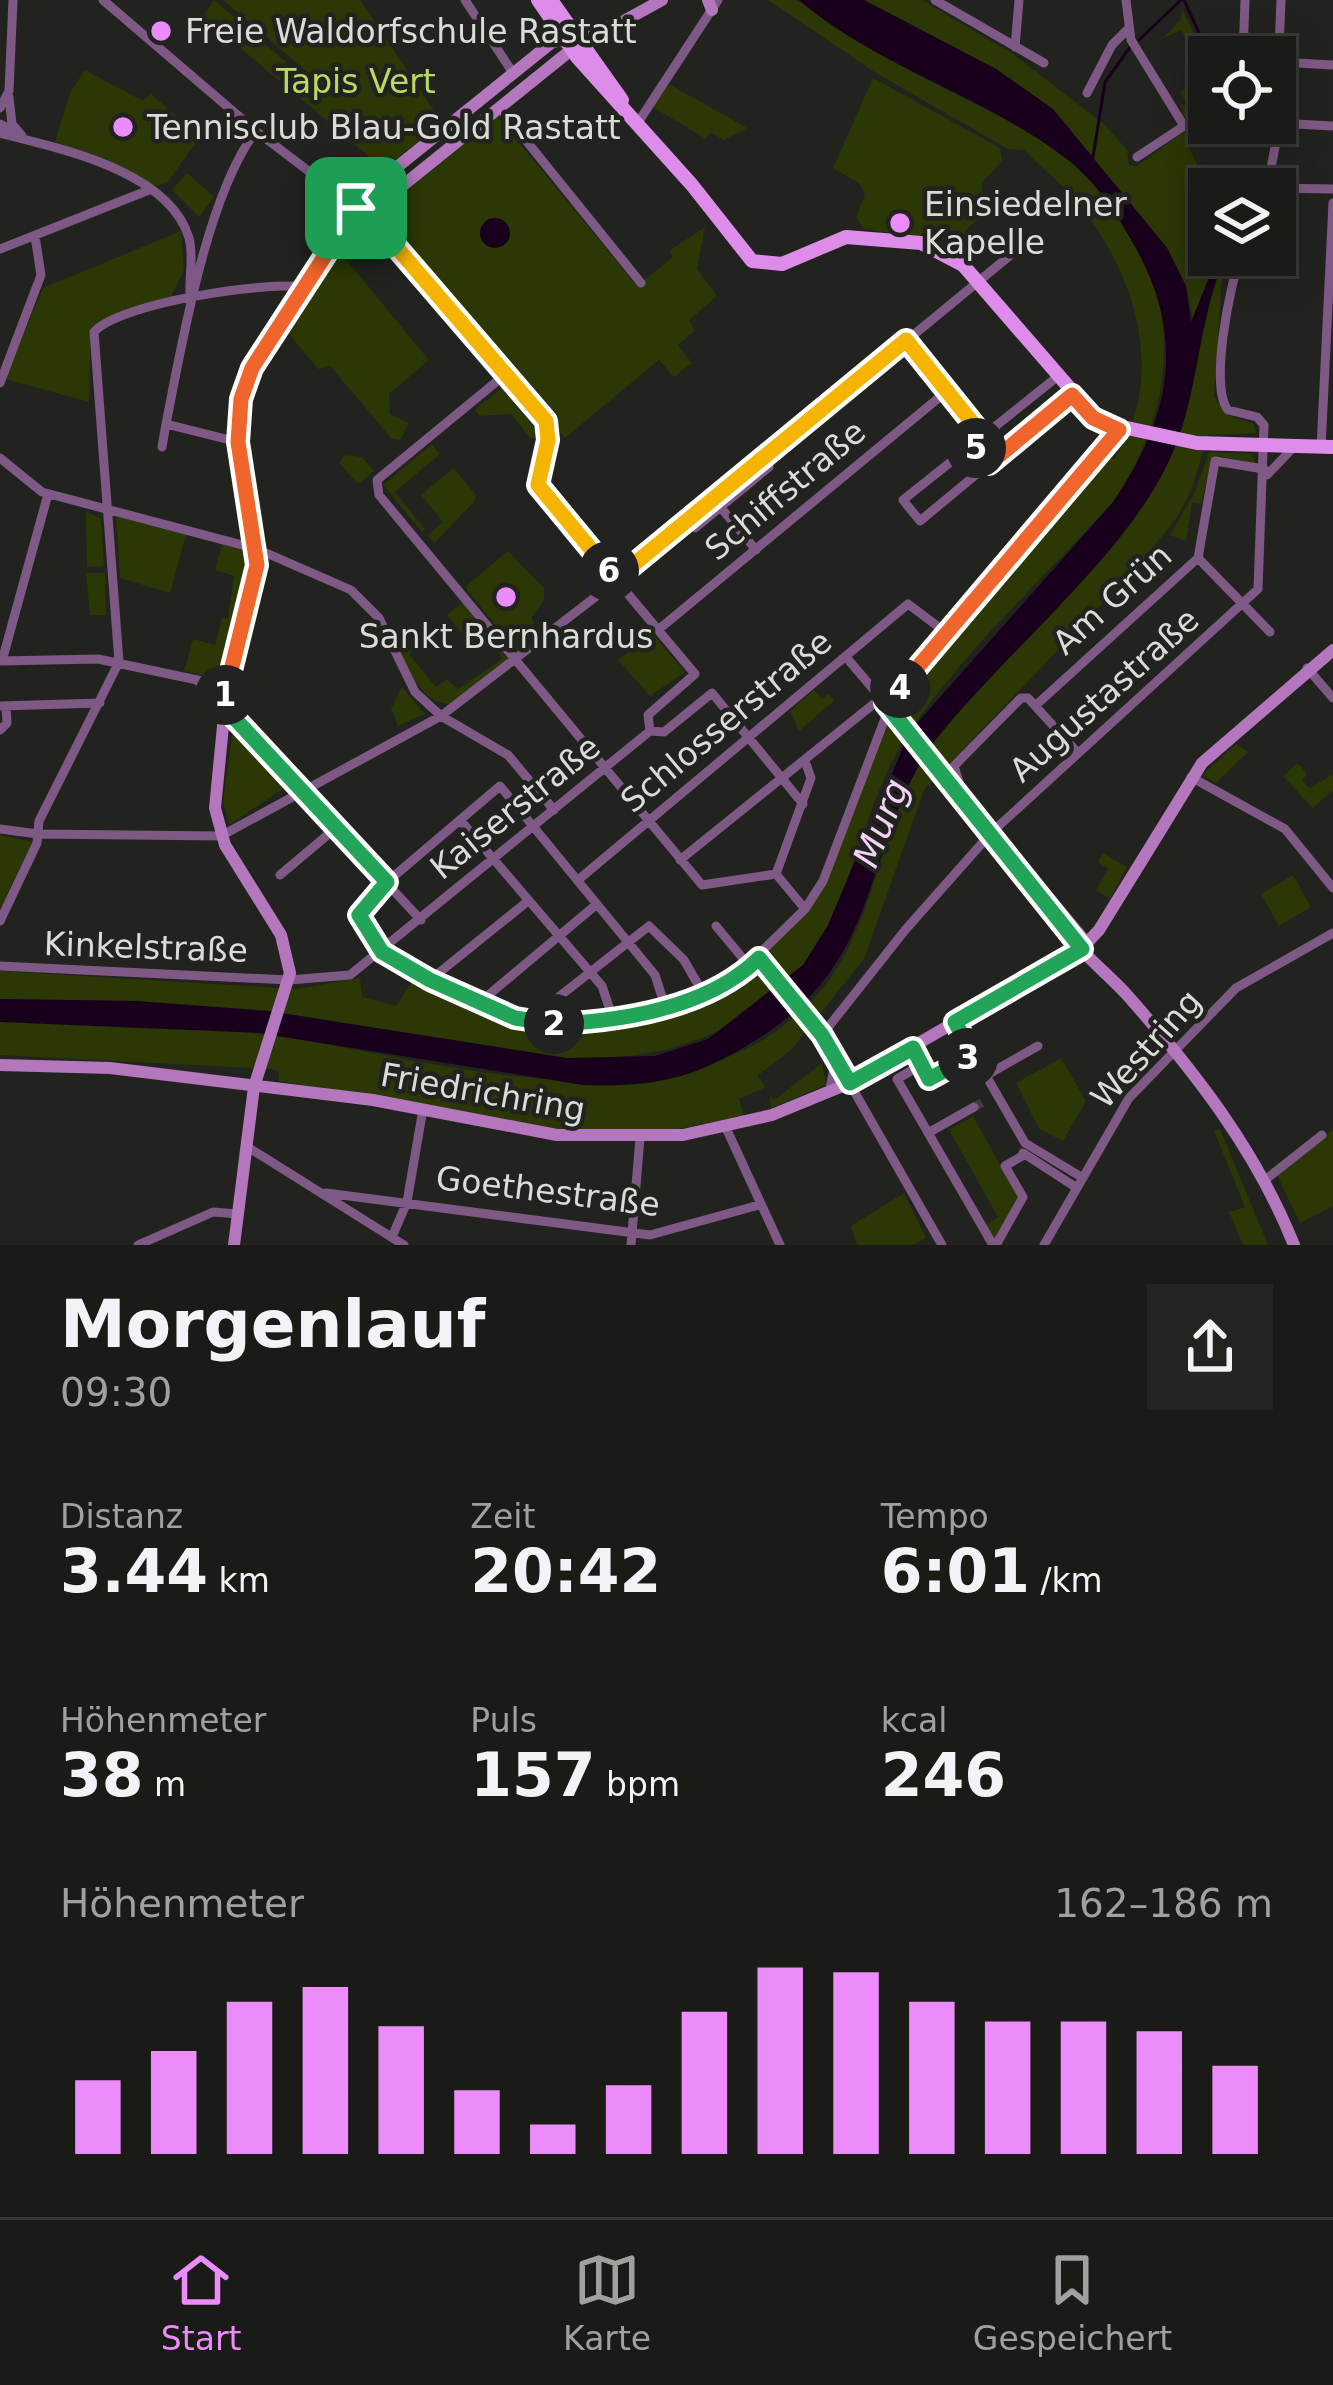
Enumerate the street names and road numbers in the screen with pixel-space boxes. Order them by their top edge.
street label: Schiffstraße [697,412,873,568]
street label: Am Grün [1045,536,1179,662]
street label: Augustastraße [1002,600,1206,790]
street label: Schlosserstraße [613,622,839,820]
street label: Kaiserstraße [422,727,608,887]
street label: Kinkelstraße [43,924,249,970]
street label: Westring [1083,982,1209,1116]
street label: Friedrichring [378,1055,588,1129]
street label: Goethestraße [434,1158,662,1224]

